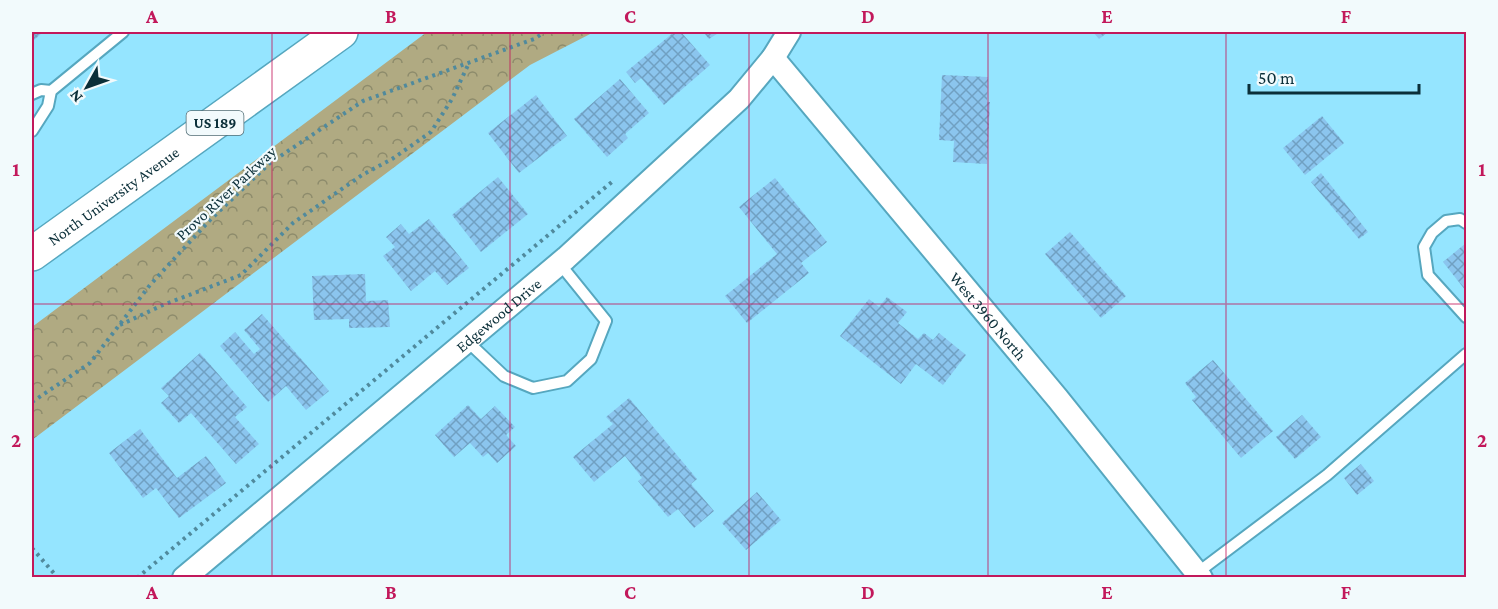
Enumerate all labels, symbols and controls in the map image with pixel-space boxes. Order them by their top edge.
text: A [145,5,159,27]
text: B [385,5,397,27]
text: C [624,5,636,27]
text: D [861,5,875,27]
text: E [1101,5,1113,27]
text: F [1341,5,1352,27]
north arrow [57,57,117,117]
scale bar [1249,57,1418,95]
text: 50 m [1258,68,1295,88]
text: N [66,87,86,106]
road number: US 189 [186,111,244,135]
street label: Provo River Parkway [173,142,280,244]
street label: North University Avenue [44,143,182,248]
text: 1 [12,158,20,180]
text: 1 [1478,158,1486,180]
street label: West 3960 North [947,268,1030,364]
street label: Edgewood Drive [452,274,544,355]
text: 2 [11,429,21,451]
text: 2 [1477,429,1487,451]
text: A [145,581,159,603]
text: B [385,581,397,603]
text: C [624,581,636,603]
text: D [861,581,875,603]
text: E [1101,581,1113,603]
text: F [1341,581,1352,603]

